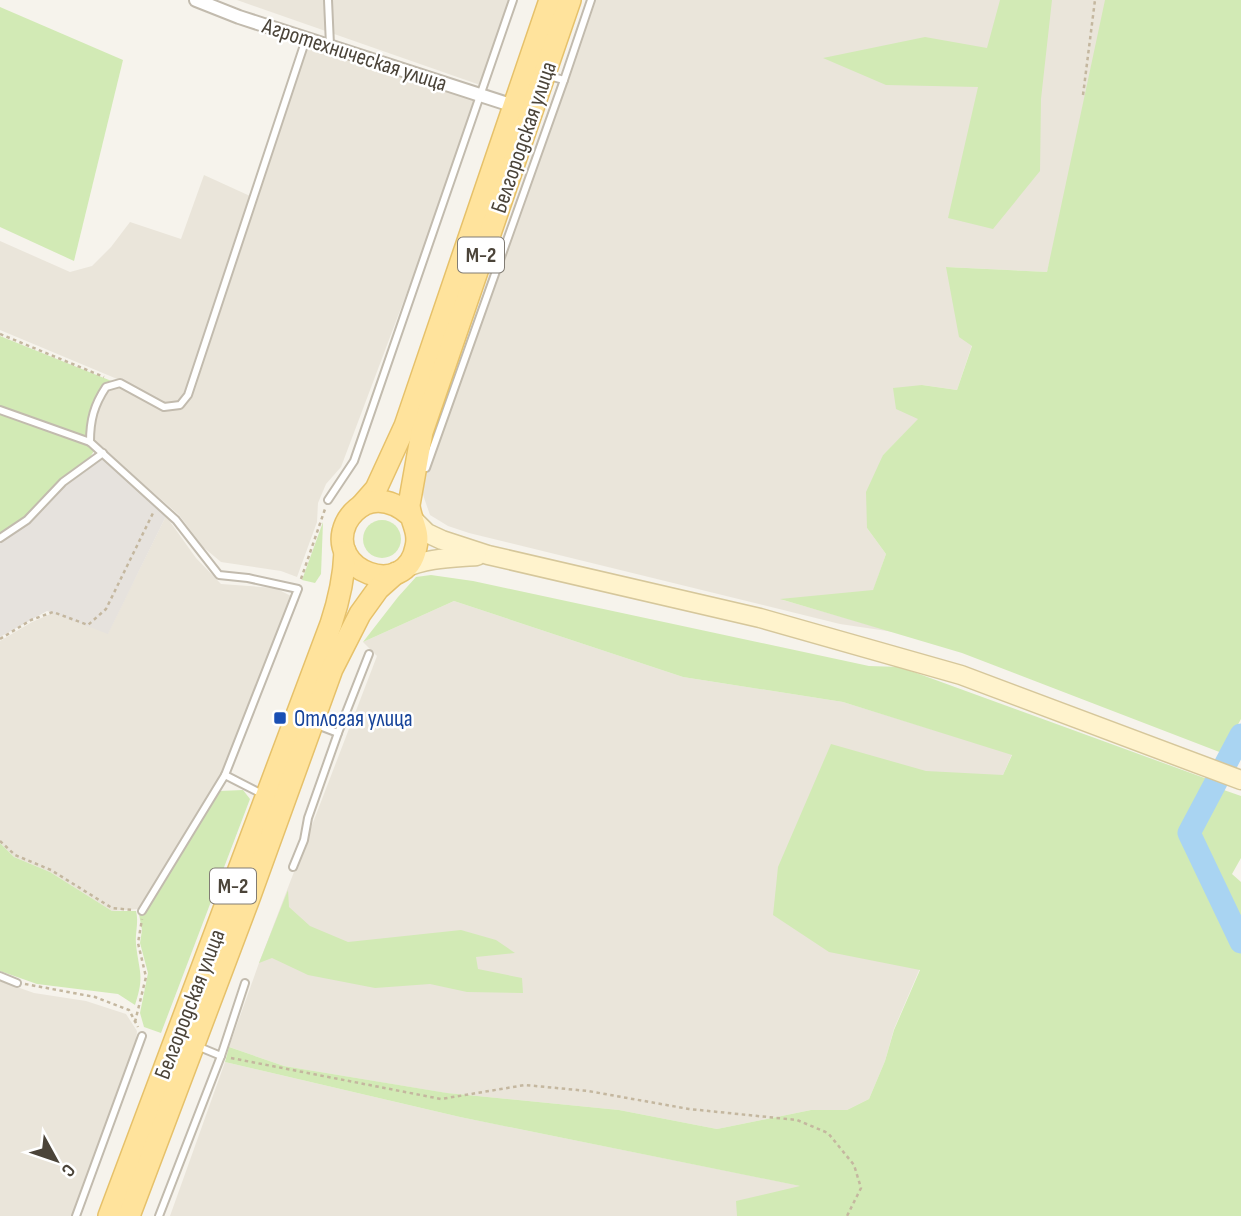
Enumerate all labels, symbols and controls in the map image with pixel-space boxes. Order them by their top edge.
street label: Агротехническая улица [258,12,450,98]
street label: Белгородская улица [485,58,563,217]
road number: М-2 [458,238,504,272]
place label: Отлогая улица [294,705,413,733]
marker: Отлогая улица [272,710,288,726]
road number: М-2 [210,868,256,903]
street label: Белгородская улица [149,925,231,1083]
north arrow [21,1125,91,1195]
text: С [56,1159,80,1181]

